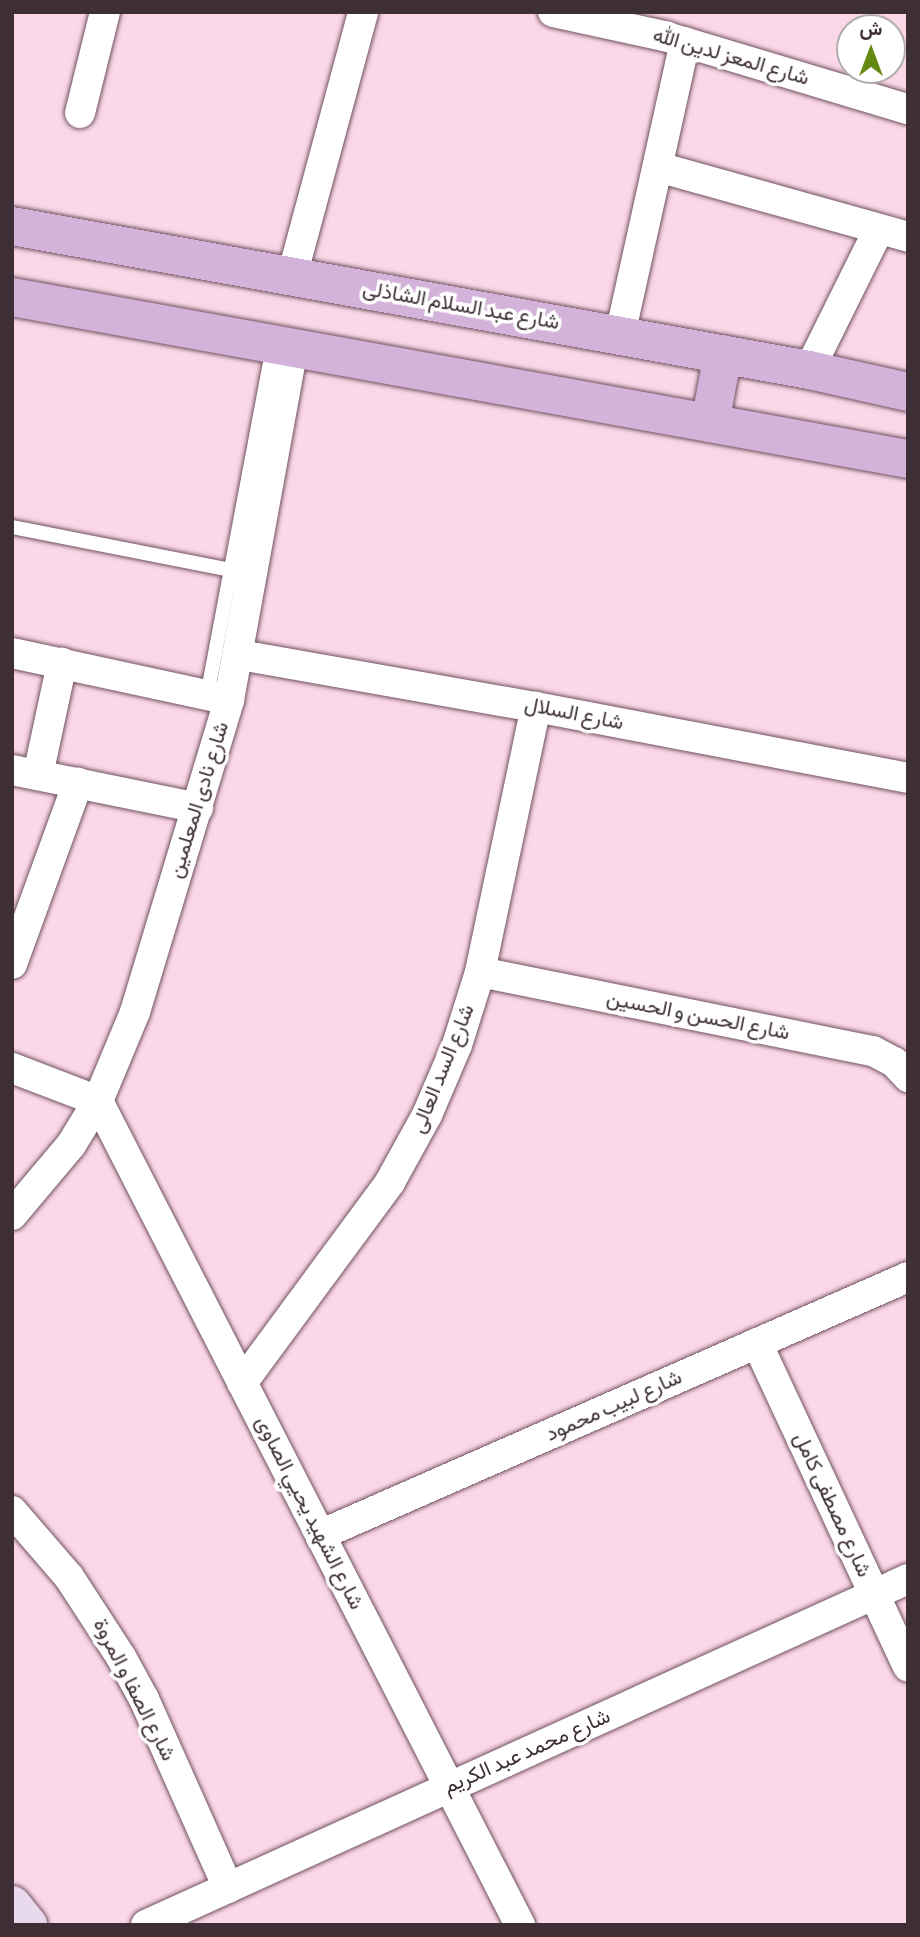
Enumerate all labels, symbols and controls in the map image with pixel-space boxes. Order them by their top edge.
north arrow [836,14,906,84]
text: ش [860,18,882,41]
street label: شارع المعز لدين الله [650,23,812,91]
street label: شارع عبد السلام الشاذلى [361,276,561,336]
street label: شارع السلال [522,692,626,736]
street label: شارع نادى المعلمين [163,719,235,881]
street label: شارع الحسن و الحسين [604,986,792,1046]
street label: شارع السد العالى [406,1001,480,1137]
street label: شارع لبيب محمود [542,1365,686,1447]
street label: شارع الشهيد يحيي الصاوى [249,1412,369,1614]
street label: شارع مصطفى كامل [788,1429,876,1581]
street label: شارع الصفا و المروة [87,1615,181,1765]
street label: شارع محمد عبد الكريم [440,1704,614,1800]

